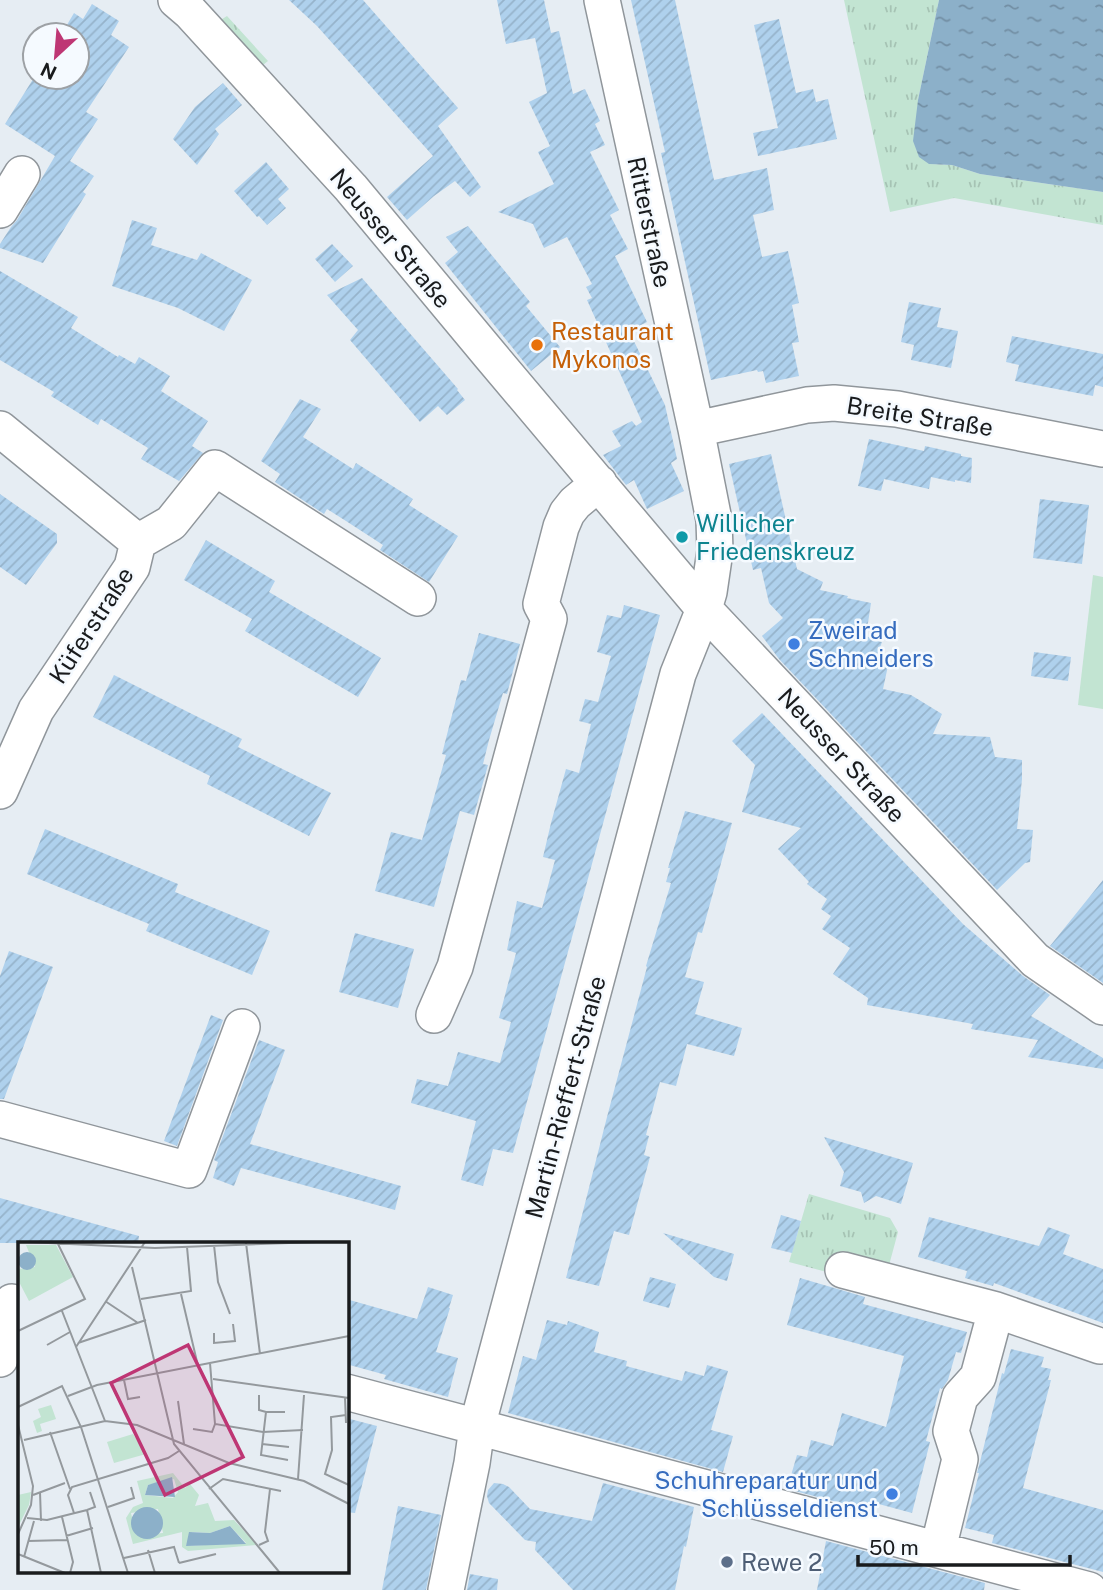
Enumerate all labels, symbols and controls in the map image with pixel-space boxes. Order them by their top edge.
north arrow [21,21,91,91]
text: N [37,58,60,84]
street label: Ritterstraße [622,154,678,290]
street label: Neusser Straße [325,163,457,313]
place label: Restaurant Mykonos [551,317,674,373]
marker: Restaurant Mykonos [529,337,545,353]
street label: Breite Straße [845,391,995,441]
place label: Willicher Friedenskreuz [696,509,855,565]
marker: Willicher Friedenskreuz [674,529,690,545]
street label: Küferstraße [43,562,139,688]
place label: Zweirad Schneiders [808,616,934,672]
marker: Zweirad Schneiders [786,636,802,652]
street label: Neusser Straße [773,682,911,828]
street label: Martin-Rieffert-Straße [519,973,611,1221]
inset map [18,1242,348,1572]
place label: Schuhreparatur und Schlüsseldienst [655,1466,878,1522]
marker: Schuhreparatur und Schlüsseldienst [884,1486,900,1502]
scale bar [858,1524,1070,1568]
text: 50 m [869,1535,919,1560]
place label: Rewe 2 [741,1548,822,1576]
marker: Rewe 2 [719,1554,735,1570]

